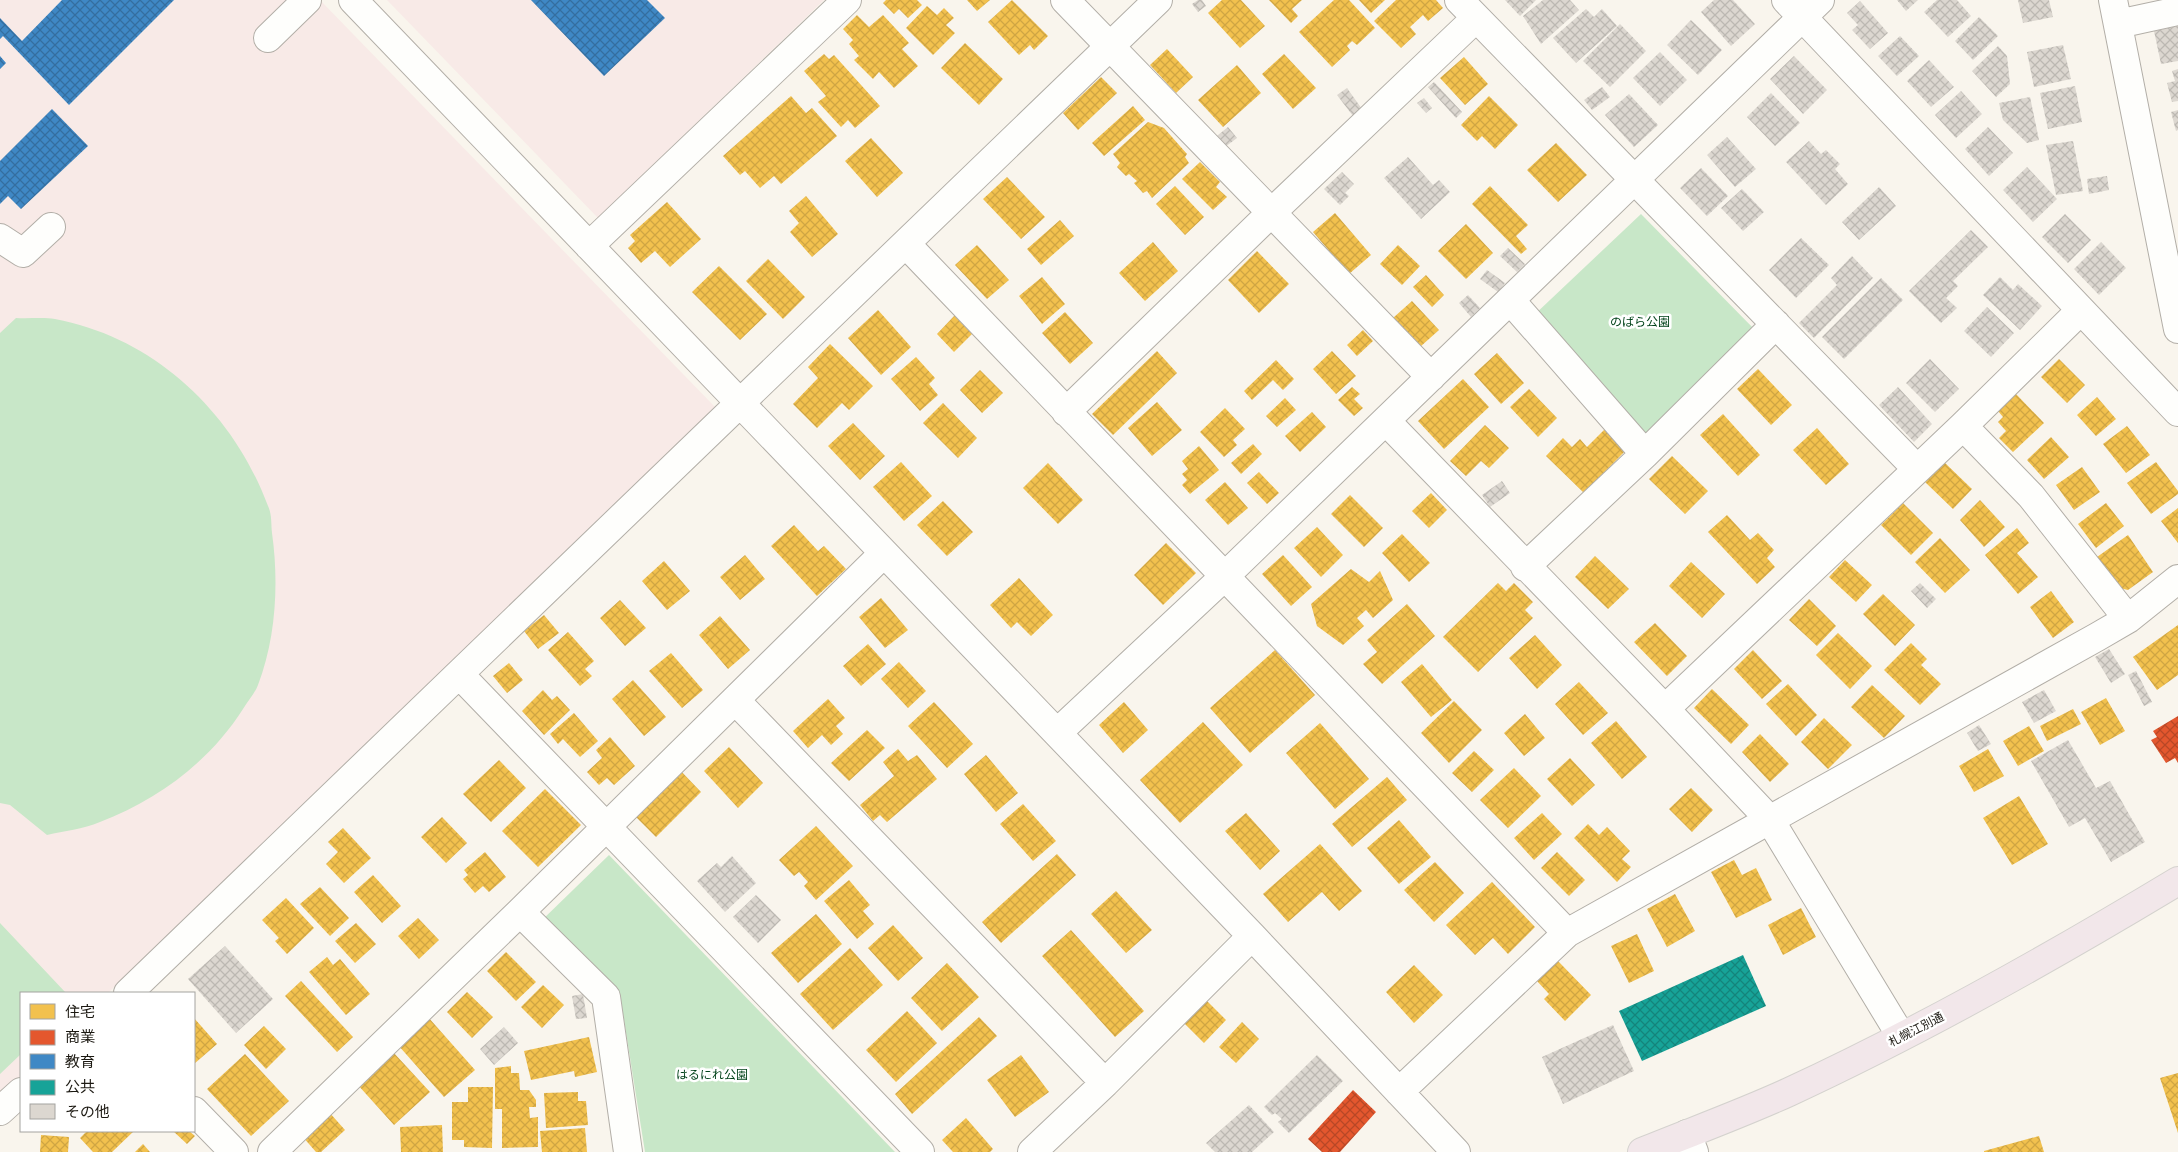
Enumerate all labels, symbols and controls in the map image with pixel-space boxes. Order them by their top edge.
park label: のばら公園 [1610,313,1670,330]
legend [20,992,195,1132]
text: 住宅 [65,1001,95,1022]
street label: 札幌江別通 [1885,1008,1947,1050]
text: 商業 [65,1026,95,1047]
text: 教育 [65,1051,95,1072]
park label: はるにれ公園 [676,1066,748,1083]
text: 公共 [65,1076,95,1097]
text: その他 [65,1101,110,1122]

